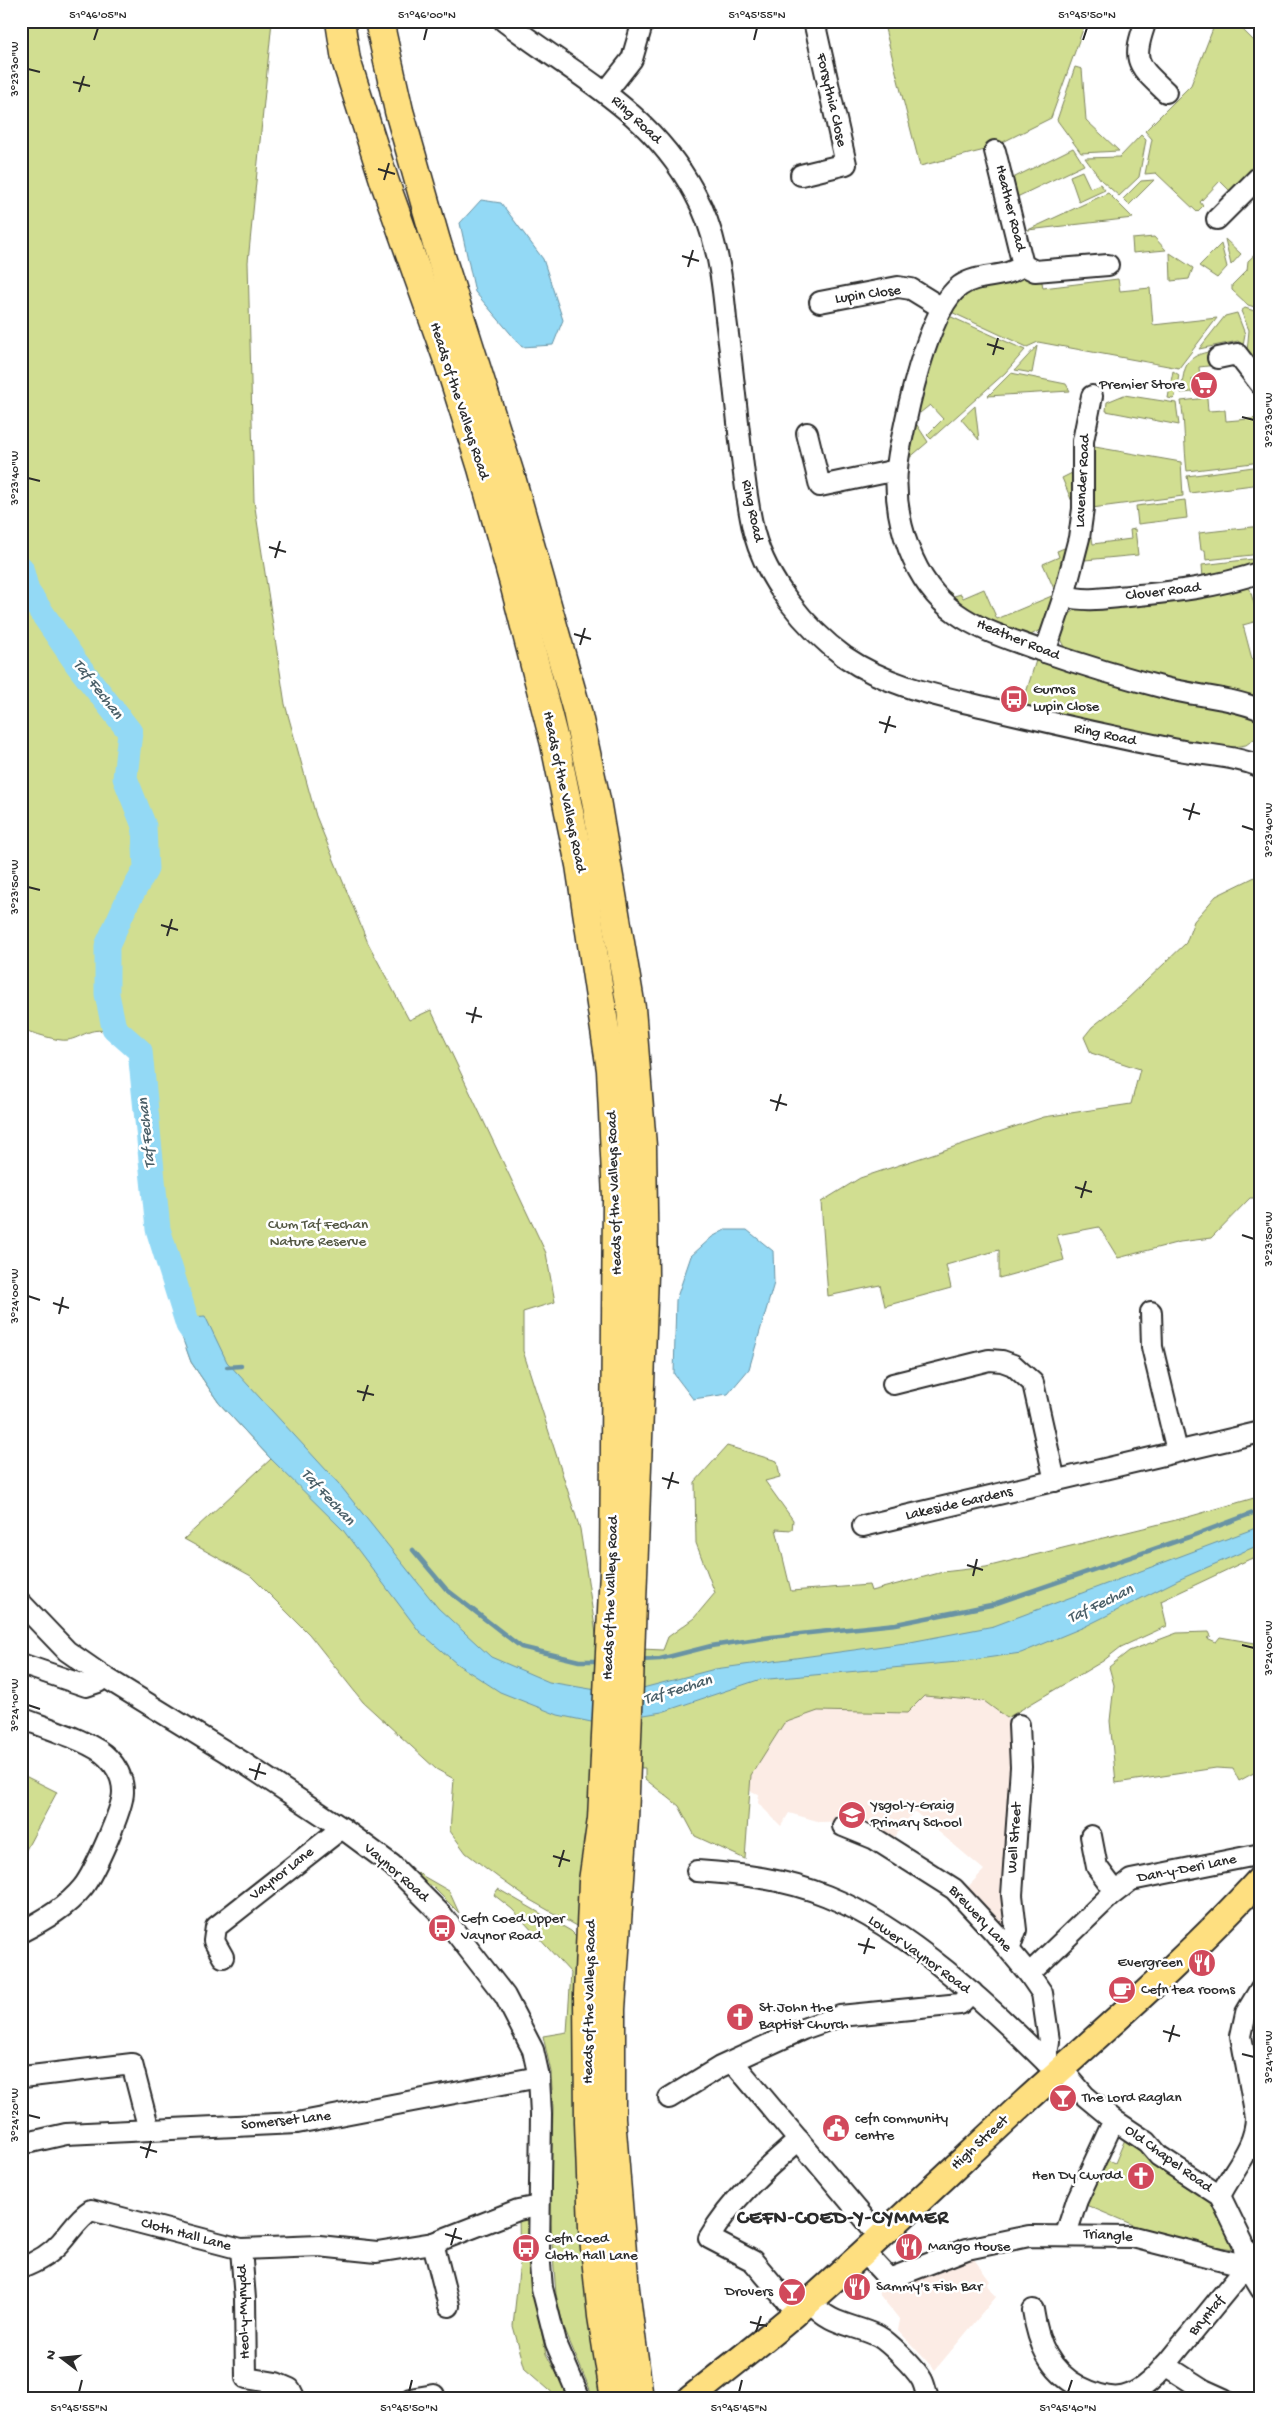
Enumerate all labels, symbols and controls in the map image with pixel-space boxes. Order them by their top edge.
text: 51°46'05"N [69,9,127,23]
text: 51°46'00"N [398,9,456,23]
text: 51°45'55"N [728,9,786,23]
text: 51°45'50"N [1058,9,1116,23]
text: 3°23'30"W [9,41,23,98]
street label: Forsythia Close [811,50,851,149]
street label: Ring Road [607,92,666,149]
street label: Heather Road [991,163,1030,254]
street label: Lupin Close [834,281,902,309]
street label: Heads of the Valleys Road [425,320,493,483]
supermarket icon: Premier Store [1189,370,1219,400]
place label: Premier Store [1098,376,1185,394]
text: 3°23'30"W [1263,392,1277,449]
street label: Lavender Road [1072,433,1094,528]
text: 3°23'40"W [9,451,23,506]
street label: Ring Road [737,478,768,545]
street label: Clover Road [1125,578,1203,606]
street label: Heather Road [974,615,1063,665]
water label: Taf Fechan [68,656,126,724]
place label: Gurnos Lupin Close [1033,681,1100,716]
bus stop icon: Gurnos Lupin Close [999,684,1029,714]
street label: Heads of the Valleys Road [538,710,590,875]
street label: Ring Road [1072,720,1139,751]
text: 3°23'40"W [1263,803,1277,858]
text: 3°23'50"W [9,859,23,916]
water label: Taf Fechan [135,1096,161,1169]
street label: Heads of the Valleys Road [603,1109,627,1275]
text: 3°23'50"W [1263,1211,1277,1268]
park label: Cwm Taf Fechan Nature Reserve [268,1216,368,1251]
text: 3°24'00"W [9,1268,23,1325]
water label: Taf Fechan [296,1466,358,1531]
street label: Lakeside Gardens [904,1483,1015,1525]
street label: Heads of the Valleys Road [599,1514,623,1680]
water label: Taf Fechan [1065,1581,1137,1629]
text: 3°24'00"W [1263,1620,1277,1677]
water label: Taf Fechan [641,1671,715,1710]
text: 3°24'10"W [9,1678,23,1733]
place label: Ysgol-Y-Graig Primary School [869,1797,962,1832]
school or university icon: Ysgol-Y-Graig Primary School [837,1800,867,1830]
street label: Well Street [1004,1800,1027,1874]
street label: Vaynor Road [359,1839,433,1907]
street label: Vaynor Lane [246,1843,318,1905]
street label: Dan-y-Deri Lane [1135,1851,1238,1888]
street label: Brewery Lane [944,1881,1016,1956]
place label: Cefn Coed Upper Vaynor Road [460,1910,566,1945]
street label: Lower Vaynor Road [864,1912,975,1999]
bus stop icon: Cefn Coed Upper Vaynor Road [427,1913,457,1943]
street label: Heads of the Valleys Road [580,1919,600,2084]
restaurant icon: Evergreen [1187,1948,1217,1978]
place label: Evergreen [1118,1954,1183,1972]
cafe icon: Cefn tea rooms [1107,1975,1137,2005]
place label: Cefn tea rooms [1141,1981,1235,1999]
place label: St.John the Baptist Church [758,1999,849,2034]
church icon: St.John the Baptist Church [725,2002,755,2032]
text: 3°24'10"W [1263,2030,1277,2085]
bar icon: The Lord Raglan [1048,2083,1078,2113]
text: 3°24'20"W [9,2088,23,2143]
place label: The Lord Raglan [1081,2089,1182,2107]
street label: Somerset Lane [240,2107,332,2135]
place label: cefn community centre [855,2110,949,2145]
street label: High Street [948,2111,1014,2174]
public building icon: cefn community centre [821,2113,851,2143]
street label: Old Chapel Road [1121,2121,1216,2198]
church icon: Hen Dy Cwrdd [1126,2161,1156,2191]
place label: Hen Dy Cwrdd [1032,2167,1123,2185]
district label: CEFN-COED-Y-CYMMER [736,2208,949,2231]
street label: Cloth Hall Lane [139,2214,233,2256]
street label: Triangle [1082,2225,1134,2247]
place label: Cefn Coed Cloth Hall Lane [545,2230,638,2265]
restaurant icon: Mango House [894,2232,924,2262]
bus stop icon: Cefn Coed Cloth Hall Lane [511,2233,541,2263]
place label: Mango House [928,2238,1011,2256]
street label: Heol-y-Mynydd [233,2263,255,2359]
restaurant icon: Sammy's Fish Bar [842,2272,872,2302]
bar icon: Drovers [777,2277,807,2307]
place label: Sammy's Fish Bar [876,2278,984,2296]
place label: Drovers [724,2283,773,2301]
street label: Bryntaf [1185,2291,1230,2340]
north arrow [38,2332,88,2382]
text: N [42,2348,61,2362]
text: 51°45'55"N [50,2402,108,2416]
text: 51°45'50"N [380,2402,438,2416]
text: 51°45'45"N [711,2402,767,2416]
text: 51°45'40"N [1040,2402,1097,2416]

